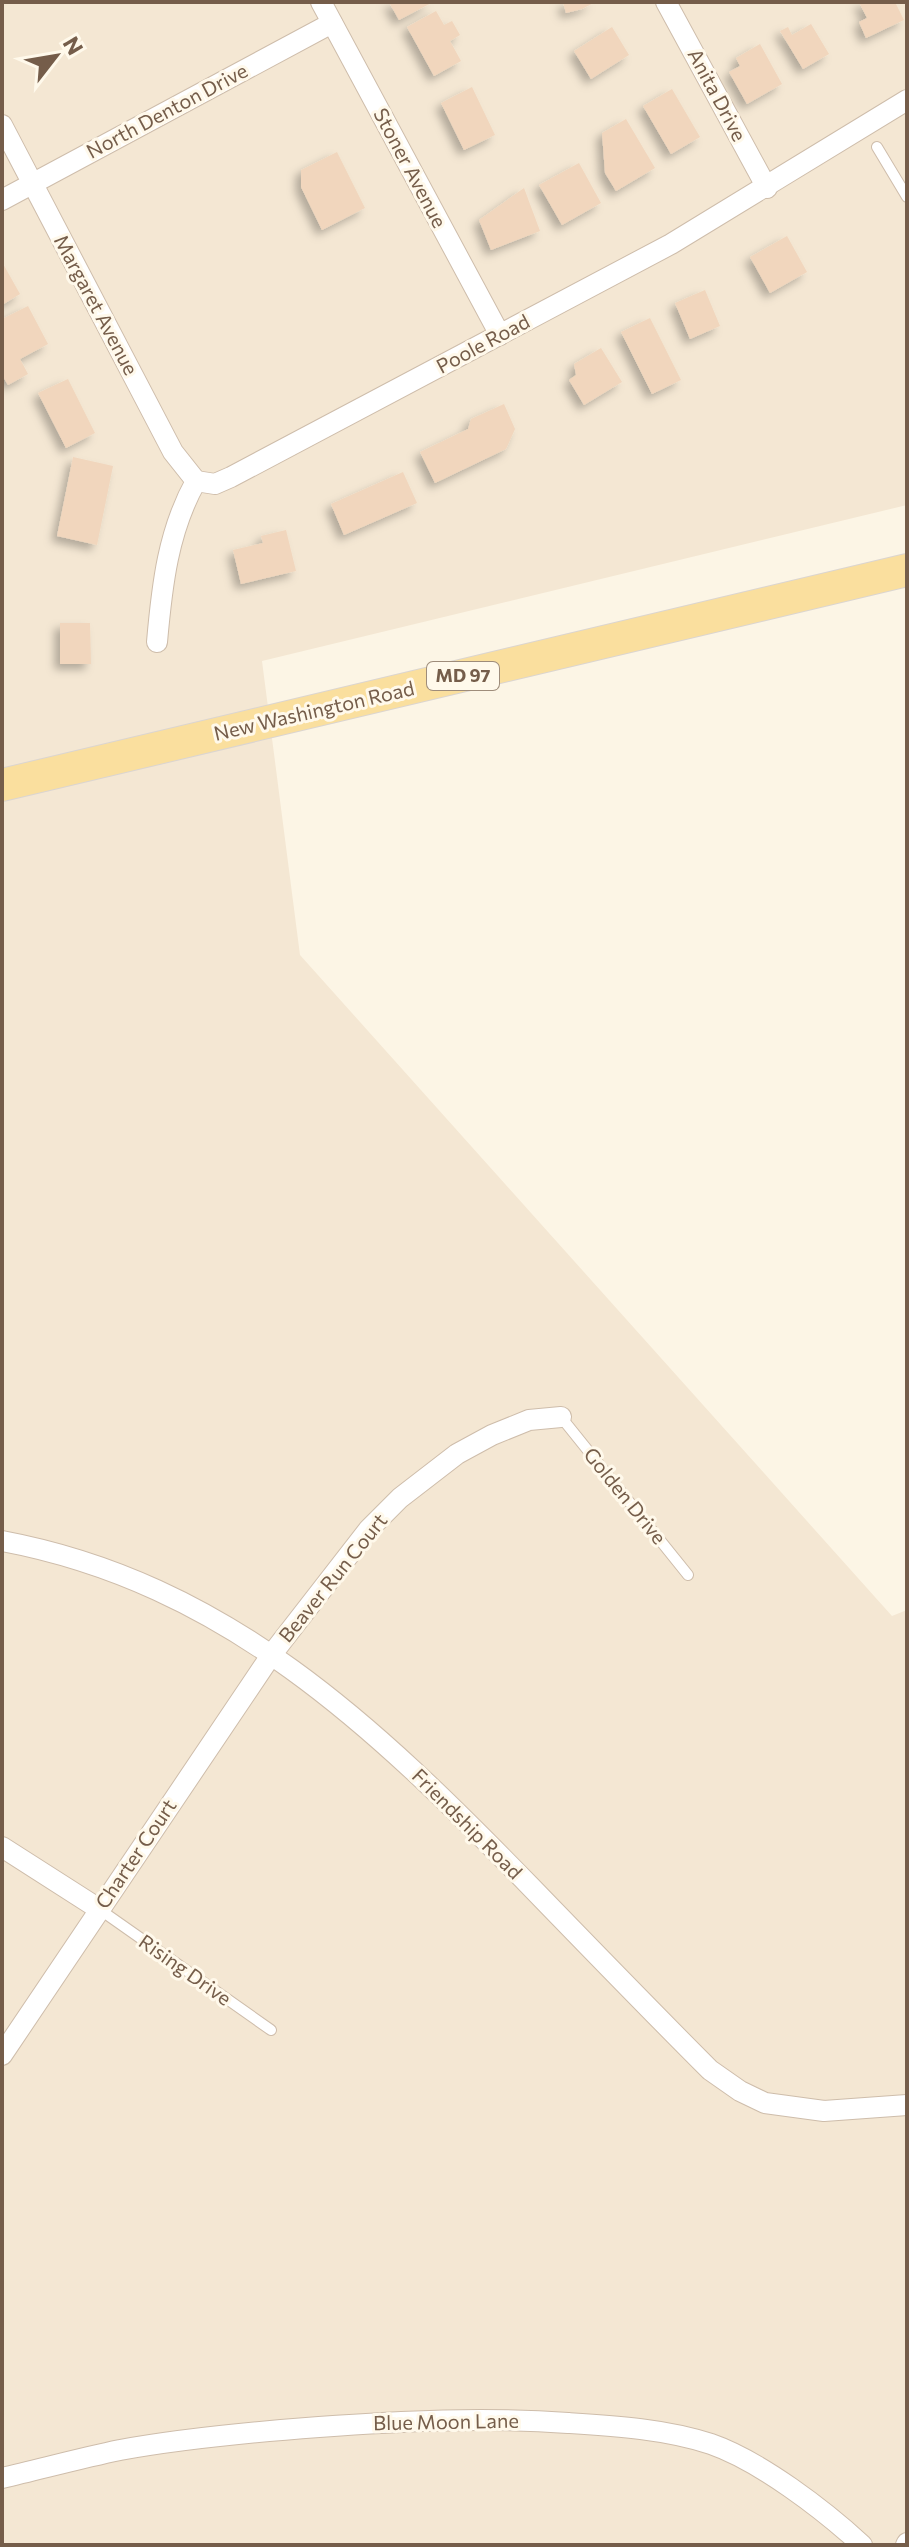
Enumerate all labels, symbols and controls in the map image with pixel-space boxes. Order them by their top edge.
north arrow [16,16,96,96]
text: N [58,31,89,59]
street label: Anita Drive [684,44,752,145]
street label: North Denton Drive [82,58,251,163]
street label: Stoner Avenue [369,104,452,231]
street label: Margaret Avenue [50,230,144,379]
street label: Poole Road [432,309,533,378]
road number: MD 97 [427,662,499,690]
street label: New Washington Road [211,675,416,745]
street label: Golden Drive [580,1442,672,1549]
street label: Beaver Run Court [273,1508,391,1647]
street label: Friendship Road [408,1763,528,1883]
street label: Charter Court [90,1794,181,1913]
street label: Rising Drive [135,1929,236,2010]
street label: Blue Moon Lane [373,2408,519,2434]

